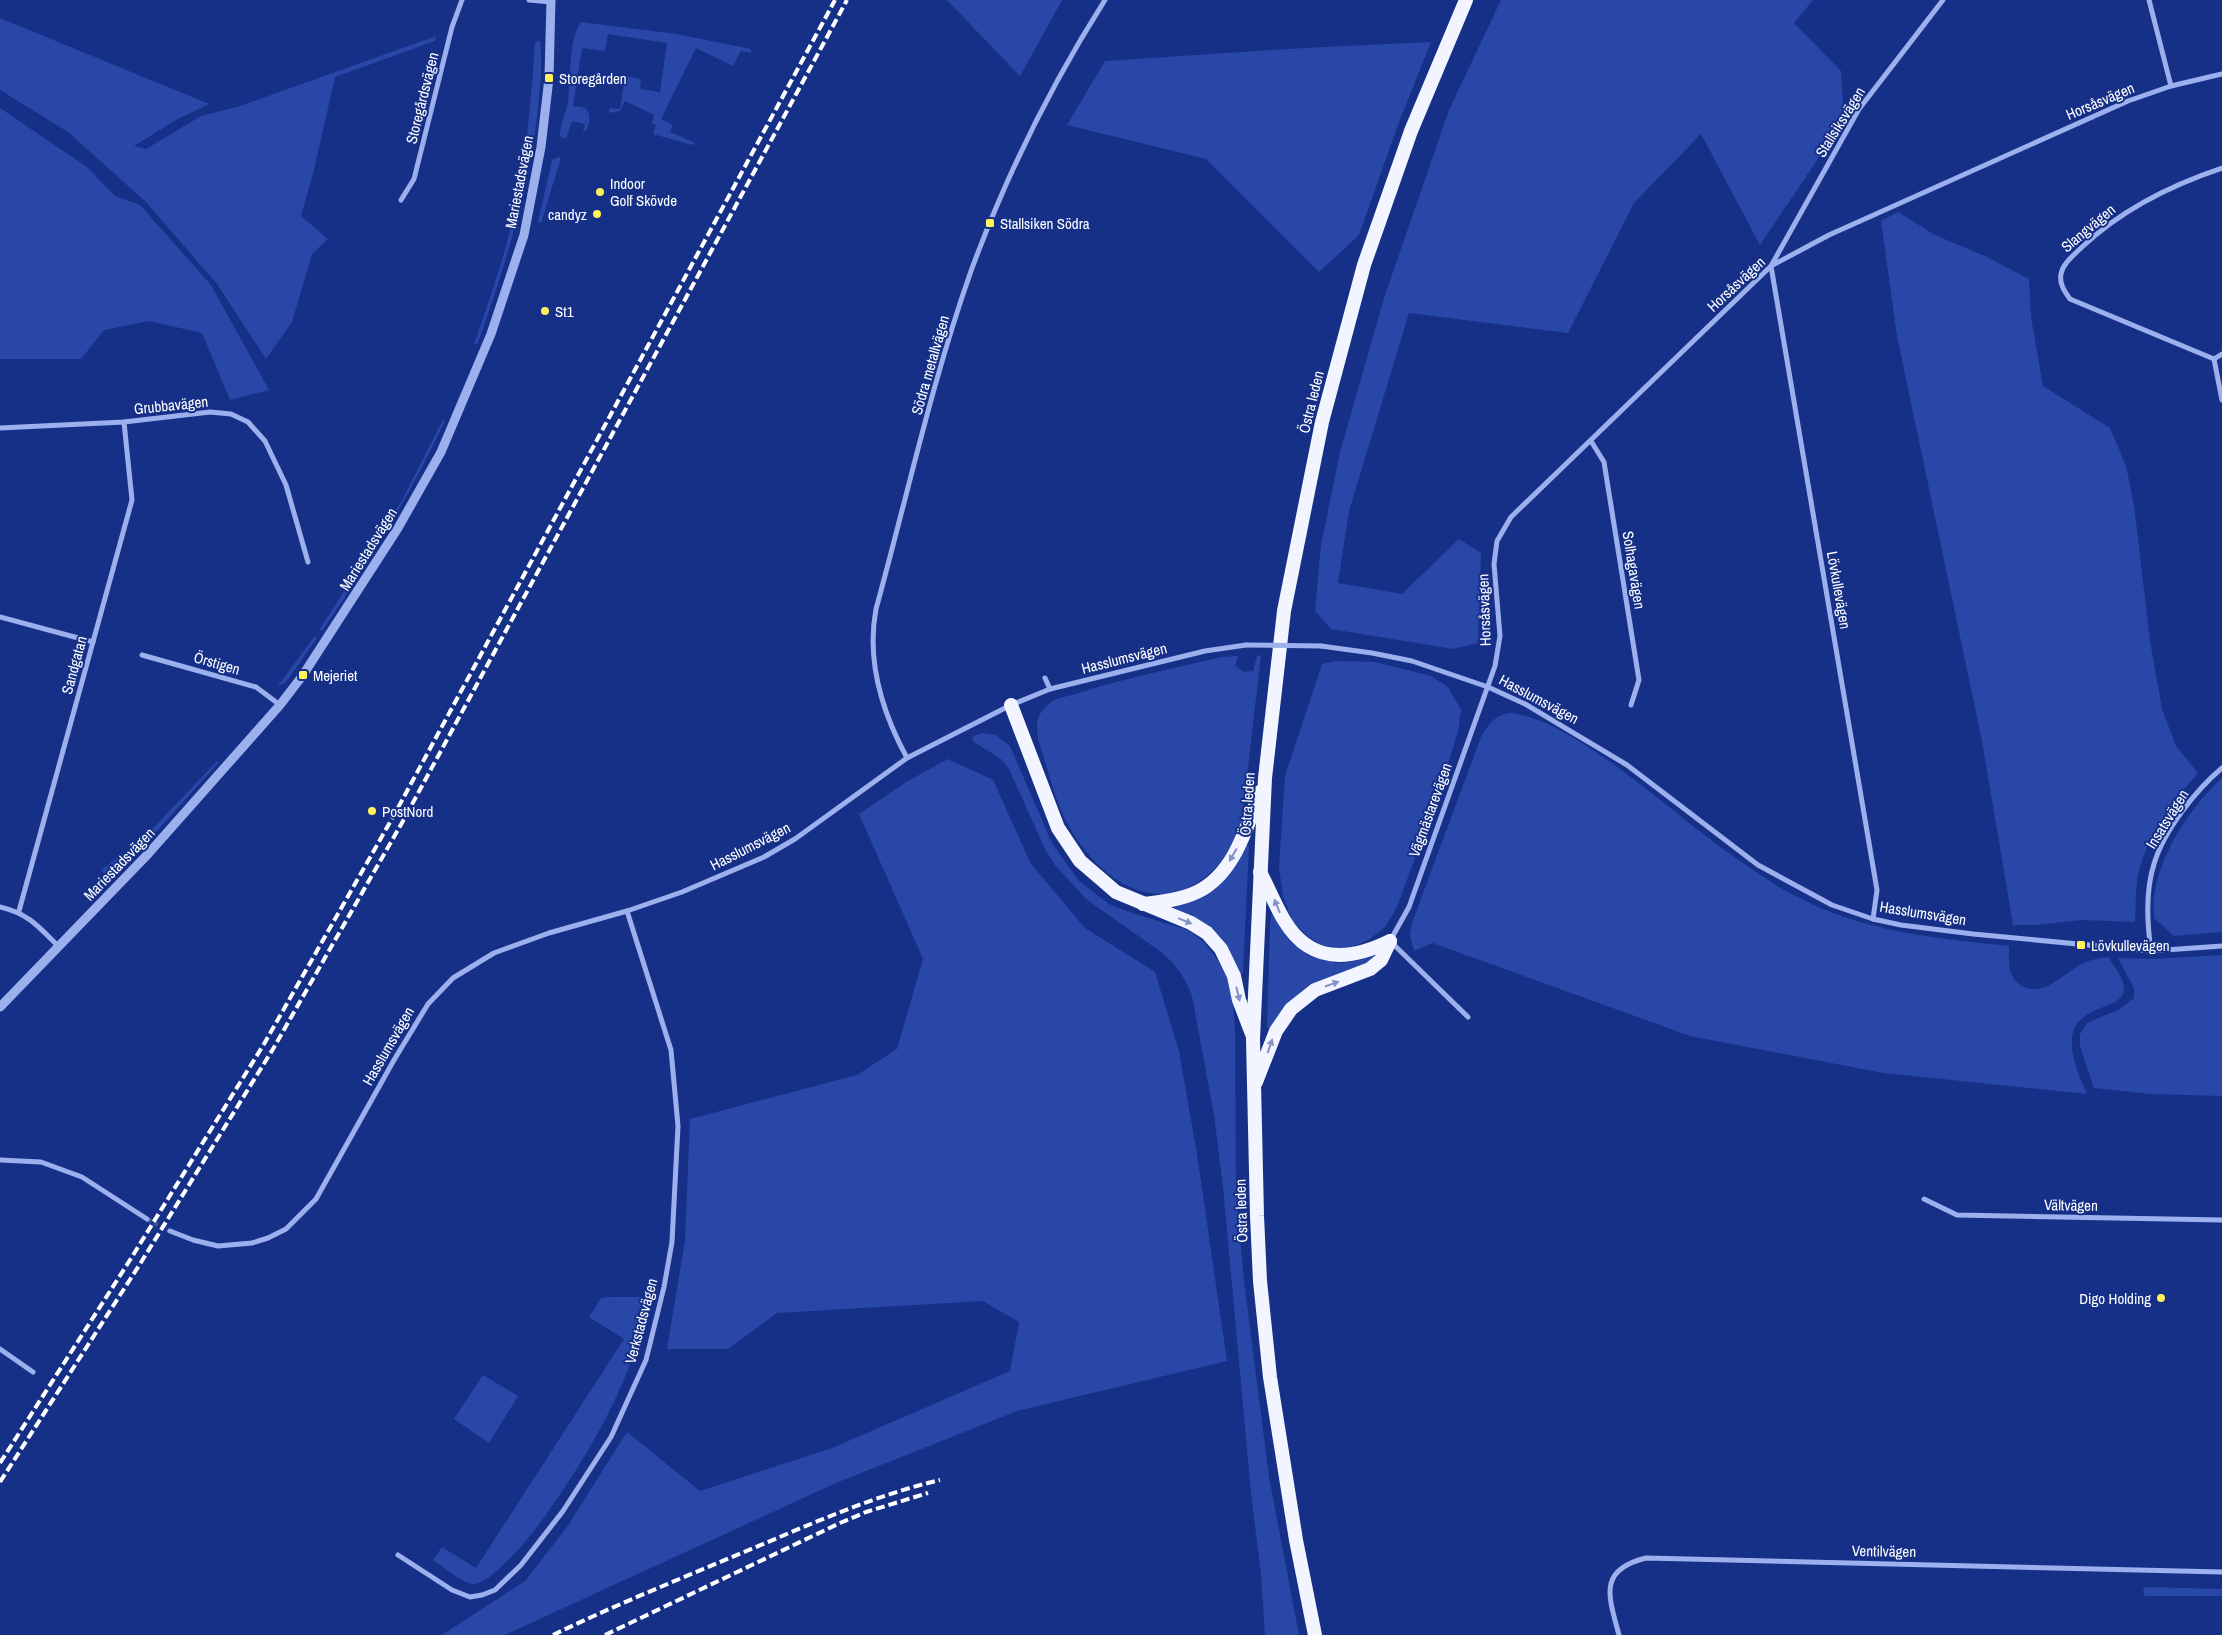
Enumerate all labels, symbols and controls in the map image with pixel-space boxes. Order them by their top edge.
street label: Storegårdsvägen [400,50,444,146]
place label: Storegården [559,68,627,89]
marker: Storegården [543,72,555,84]
street label: Horsåsvägen [2063,77,2137,125]
street label: Stallsiksvägen [1810,83,1870,161]
street label: Mariestadsvägen [500,134,538,230]
place label: Indoor Golf Skövde [610,173,677,211]
marker: Indoor Golf Skövde [594,186,606,198]
street label: Slangvägen [2056,199,2120,257]
place label: candyz [548,204,587,225]
marker: candyz [591,208,603,220]
place label: Stallsiken Södra [1000,213,1090,234]
marker: Stallsiken Södra [984,217,996,229]
street label: Horsåsvägen [1702,252,1770,316]
place label: St1 [555,301,574,322]
marker: St1 [539,305,551,317]
street label: Södra metallvägen [906,313,954,417]
street label: Östra leden [1293,369,1329,435]
street label: Grubbavägen [133,391,209,419]
street label: Mariestadsvägen [334,503,402,595]
street label: Solhagavägen [1617,530,1651,610]
street label: Lövkullevägen [1822,549,1856,631]
street label: Horsåsvägen [1472,573,1496,647]
street label: Sandgatan [56,634,92,696]
street label: Hasslumsvägen [1079,637,1169,679]
street label: Örstigen [191,646,243,680]
place label: Mejeriet [313,665,358,686]
marker: Mejeriet [297,669,309,681]
street label: Hasslumsvägen [1495,669,1583,729]
street label: Vägmästarevägen [1403,760,1457,860]
street label: Östra leden [1234,772,1260,836]
street label: Insatsvägen [2141,785,2193,853]
place label: PostNord [382,801,433,822]
marker: PostNord [366,805,378,817]
street label: Hasslumsvägen [706,817,794,875]
street label: Mariestadsvägen [79,823,159,905]
one-way arrow [1229,849,1238,862]
street label: Hasslumsvägen [1878,896,1968,930]
one-way arrow [1273,899,1281,913]
one-way arrow [1178,917,1193,925]
place label: Lövkullevägen [2091,935,2170,956]
marker: Lövkullevägen [2075,939,2087,951]
one-way arrow [1325,980,1340,987]
one-way arrow [1234,986,1242,1001]
street label: Hasslumsvägen [357,1003,419,1089]
one-way arrow [1267,1039,1275,1054]
street label: Östra leden [1229,1179,1253,1243]
street label: Vältvägen [2044,1194,2098,1216]
street label: Verkstadsvägen [620,1276,662,1366]
place label: Digo Holding [2079,1288,2151,1309]
marker: Digo Holding [2155,1292,2167,1304]
street label: Ventilvägen [1852,1540,1916,1562]

